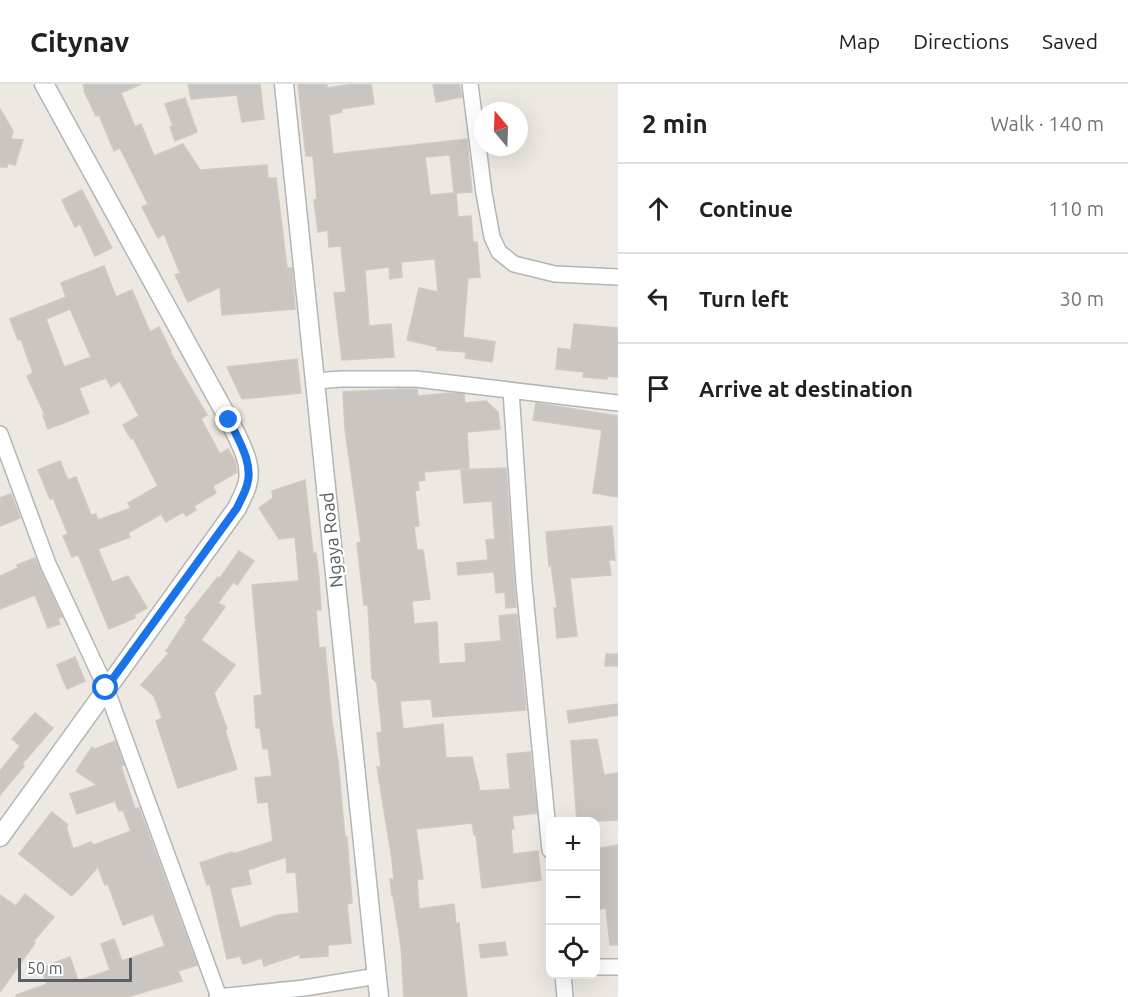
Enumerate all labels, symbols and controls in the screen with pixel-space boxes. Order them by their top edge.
text: Citynav [30,26,129,57]
text: Map [839,29,880,53]
text: Directions [913,29,1009,53]
text: Saved [1042,29,1098,53]
north arrow [474,102,528,156]
text: 2 min [642,109,708,138]
text: Walk · 140 m [991,112,1104,135]
icon: ahead [642,192,675,225]
text: Continue [699,196,793,221]
text: 110 m [1048,197,1104,220]
icon: left [642,282,675,315]
text: Turn left [699,286,789,311]
text: 30 m [1060,287,1104,310]
icon: arrive [642,372,675,405]
text: Arrive at destination [699,376,913,401]
route end [215,406,241,432]
street label: Ngaya Road [316,491,346,589]
route start [92,674,118,700]
map controls [546,817,600,979]
button: + [546,817,600,871]
button: − [546,871,600,925]
button: locate [546,925,600,979]
scale bar [18,955,132,982]
text: 50 m [27,959,63,977]

